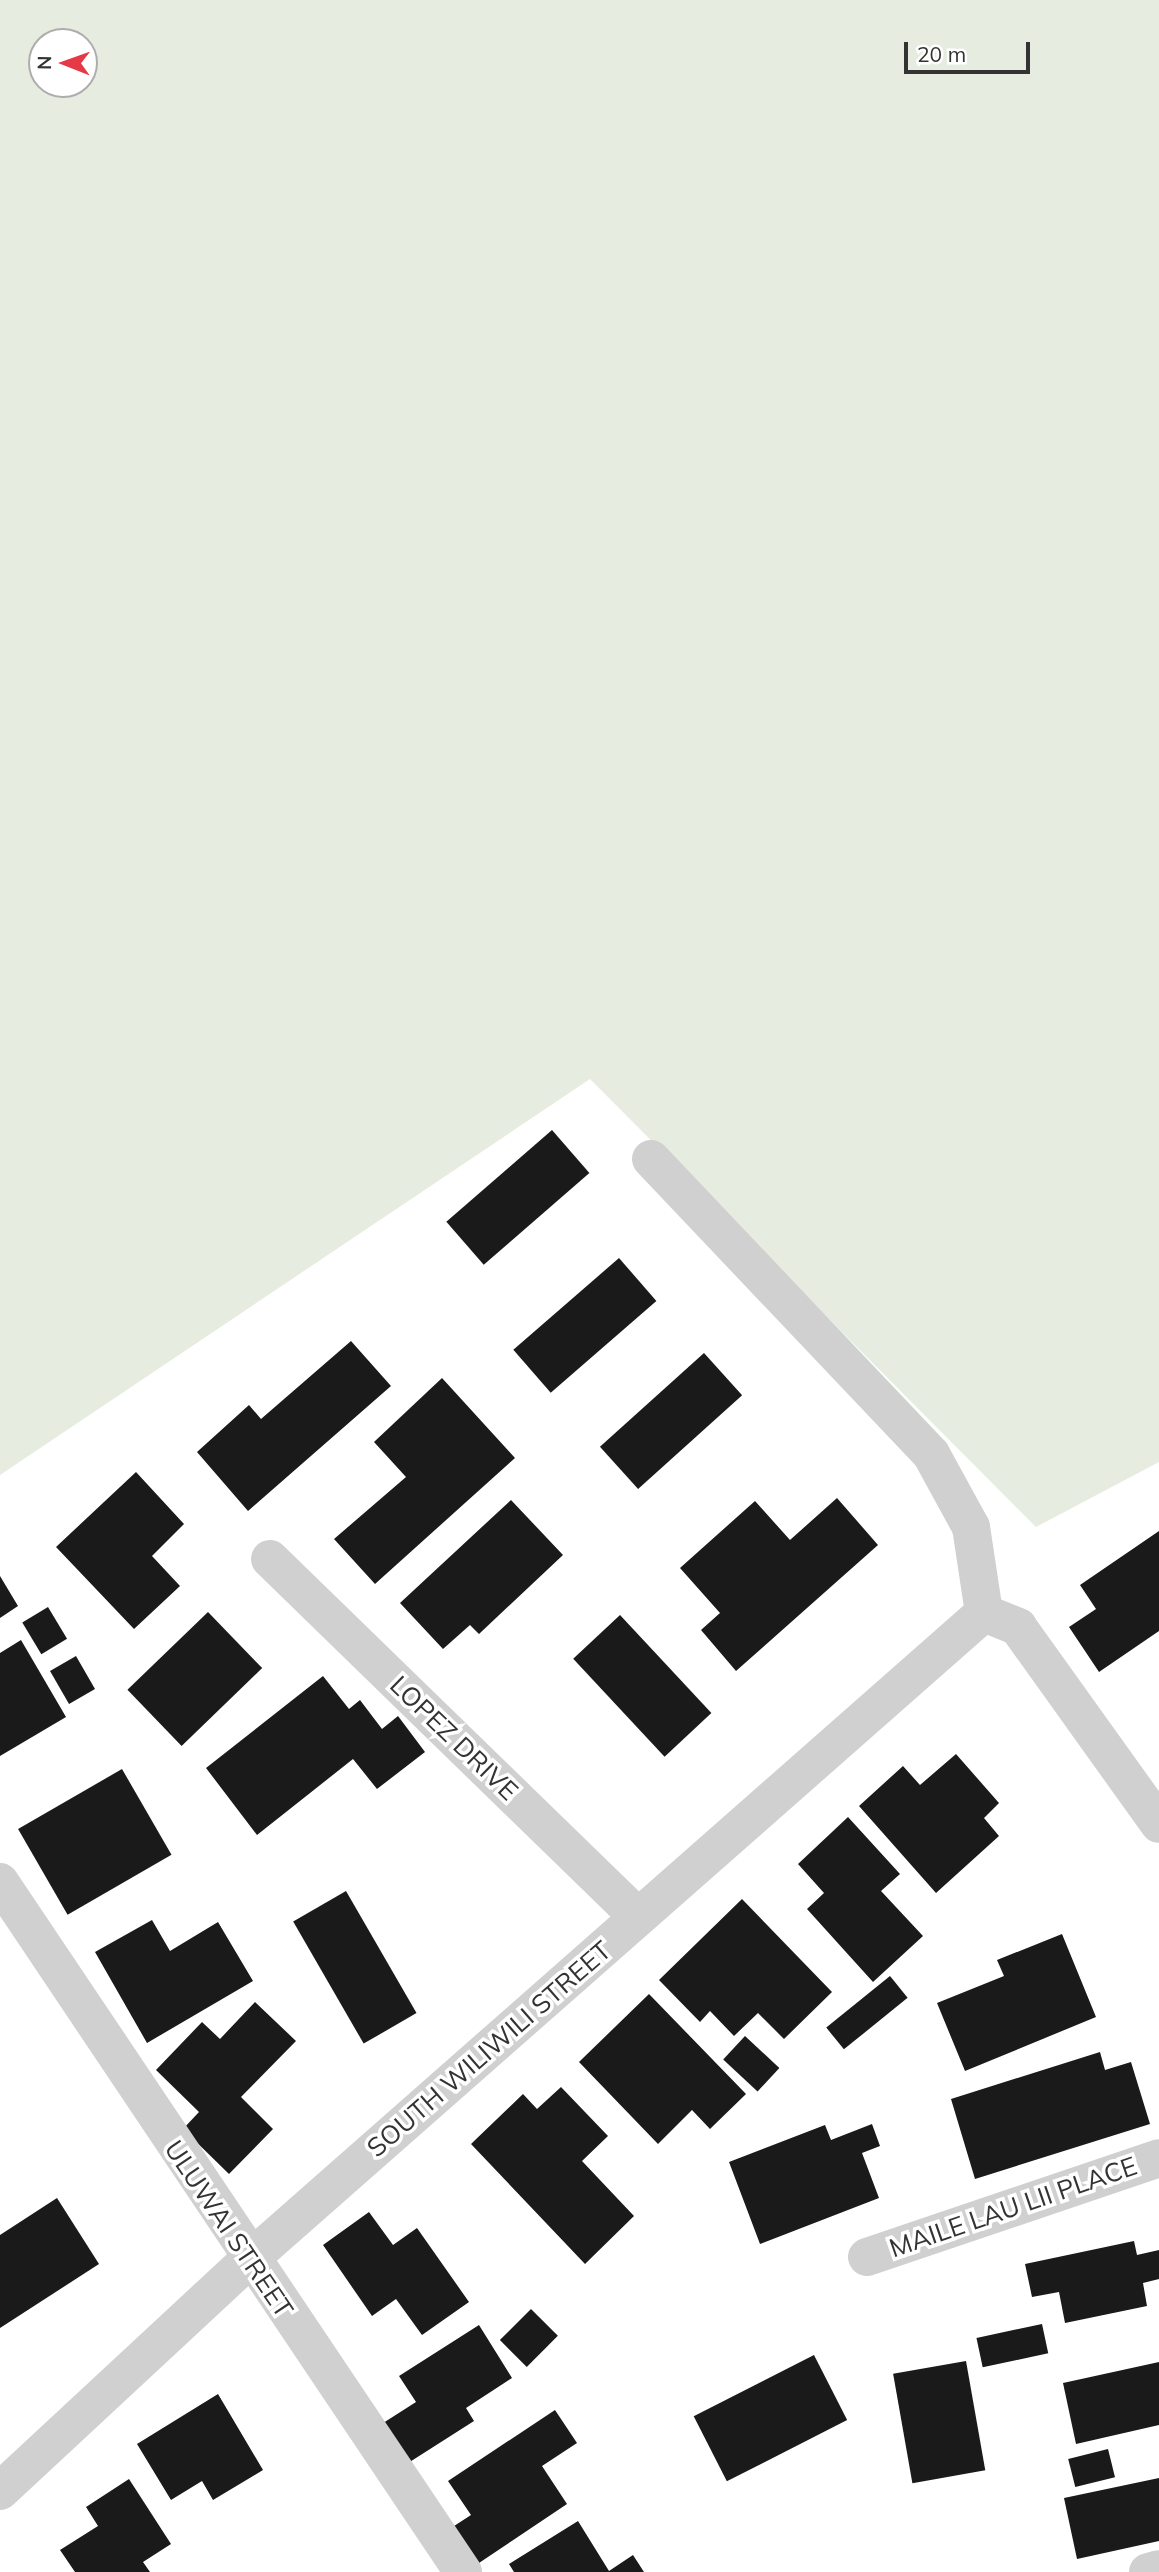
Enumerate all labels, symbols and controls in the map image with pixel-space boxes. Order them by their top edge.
north arrow [28,28,98,98]
scale bar [907,28,1033,72]
text: 20 m [917,41,966,67]
text: N [32,55,56,70]
street label: LOPEZ DRIVE [384,1669,524,1807]
street label: SOUTH WILIWILI STREET [361,1935,617,2163]
street label: ULUWAI STREET [158,2134,300,2324]
street label: MAILE LAU LII PLACE [885,2150,1141,2264]

